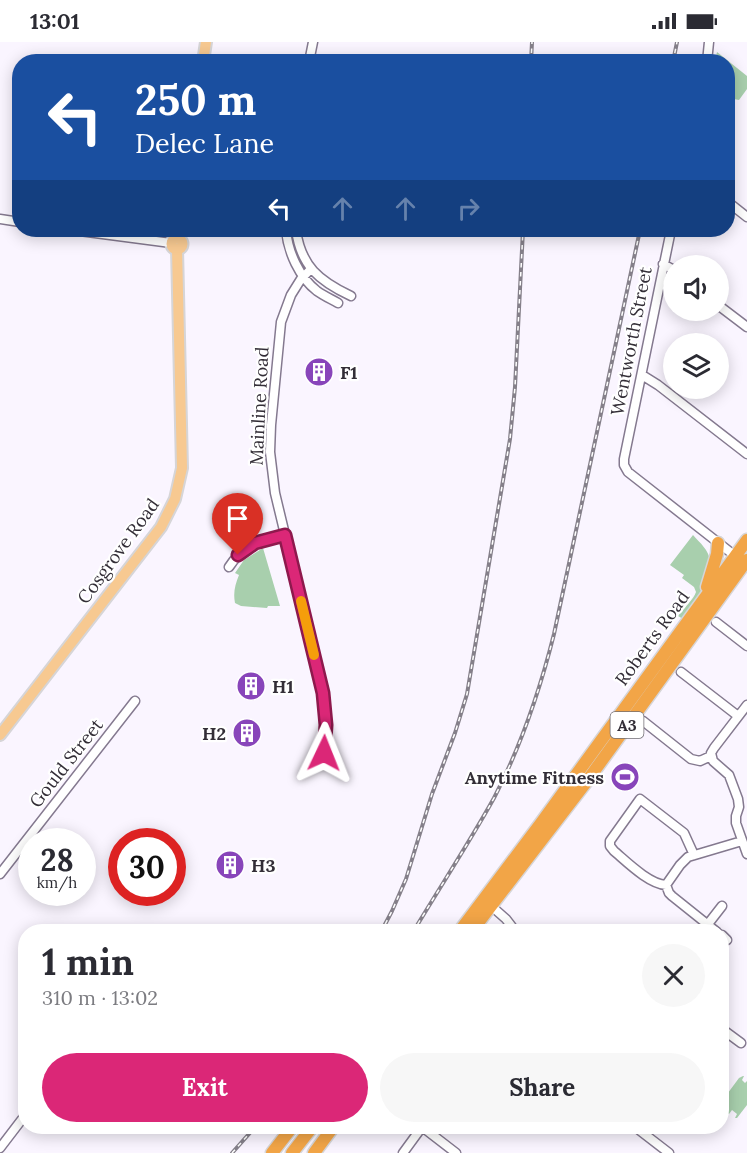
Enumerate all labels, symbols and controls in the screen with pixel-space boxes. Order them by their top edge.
text: 13:01 [30,7,80,35]
text: 250 m [135,73,256,127]
icon: left [36,78,114,156]
text: Delec Lane [135,126,274,160]
icon: left [263,192,296,225]
icon: ahead [326,192,359,225]
icon: ahead [389,192,422,225]
icon: right [452,192,485,225]
map controls [663,255,729,399]
button: sound [663,255,729,321]
street label: Wentworth Street [605,265,657,417]
button: layers [663,333,729,399]
street label: Mainline Road [244,346,274,466]
building icon: F1 [303,356,335,388]
place label: F1 [340,361,358,384]
pin [212,493,263,555]
street label: Cosgrove Road [72,494,164,608]
icon: arrive [221,502,254,535]
street label: Roberts Road [610,586,694,690]
building icon: H1 [235,670,267,702]
place label: H1 [272,675,294,698]
road number: A3 [610,712,644,738]
street label: Gould Street [24,714,108,812]
building icon: H2 [231,717,263,749]
position arrow [292,721,356,785]
place label: H2 [202,722,226,745]
sports icon: Anytime Fitness [609,761,641,793]
place label: Anytime Fitness [465,766,604,789]
speed limit sign: 30 [108,828,186,906]
text: 28 [40,841,74,879]
building icon: H3 [214,849,246,881]
place label: H3 [251,854,276,877]
text: km/h [37,873,77,892]
text: 1 min [42,939,134,985]
button: close [642,944,705,1007]
text: 310 m · 13:02 [42,985,158,1010]
button: Exit [42,1053,368,1122]
button: Share [380,1053,705,1122]

